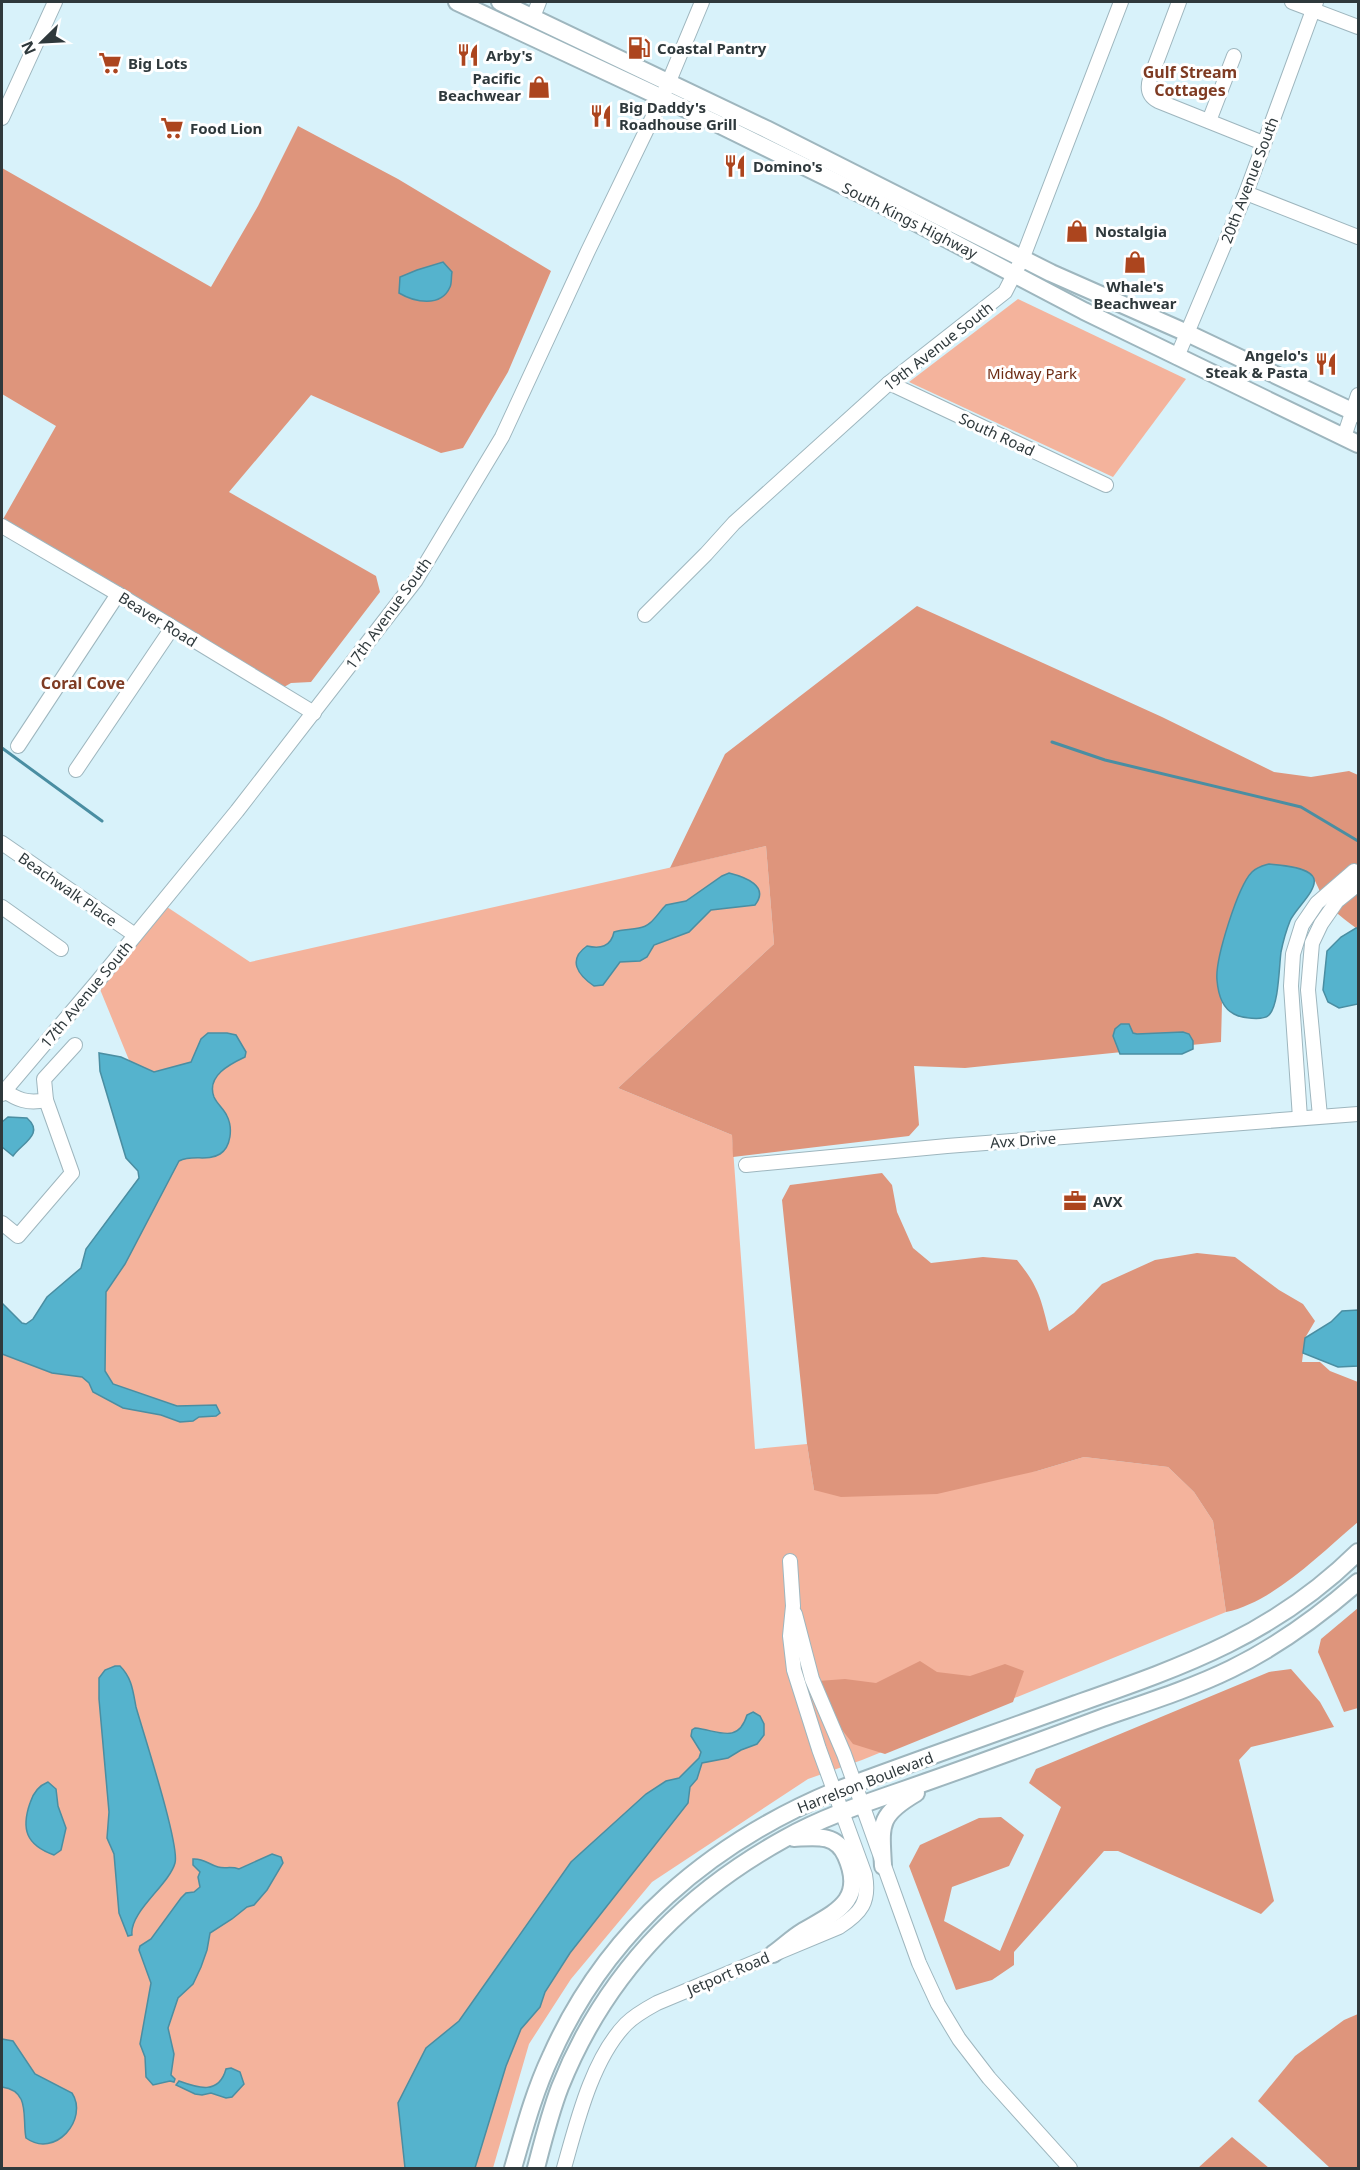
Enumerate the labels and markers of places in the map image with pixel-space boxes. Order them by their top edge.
fuel station icon: Coastal Pantry [626,35,652,61]
place label: Coastal Pantry [657,38,767,58]
restaurant icon: Arby's [455,42,481,68]
place label: Arby's [486,45,533,65]
supermarket icon: Big Lots [97,50,123,76]
place label: Big Lots [128,53,188,73]
place label: Pacific Beachwear [438,68,521,105]
shop icon: Pacific Beachwear [526,74,552,100]
place label: Big Daddy's Roadhouse Grill [619,97,737,134]
restaurant icon: Big Daddy's Roadhouse Grill [588,103,614,129]
supermarket icon: Food Lion [159,115,185,141]
place label: Food Lion [190,118,262,138]
restaurant icon: Domino's [722,153,748,179]
place label: Domino's [753,156,823,176]
shop icon: Nostalgia [1064,218,1090,244]
place label: Nostalgia [1095,221,1167,241]
shop icon: Whale's Beachwear [1122,249,1148,275]
place label: Whale's Beachwear [1094,276,1177,313]
place label: Angelo's Steak & Pasta [1206,345,1308,382]
restaurant icon: Angelo's Steak & Pasta [1313,351,1339,377]
office icon: AVX [1062,1188,1088,1214]
place label: AVX [1093,1191,1123,1211]

